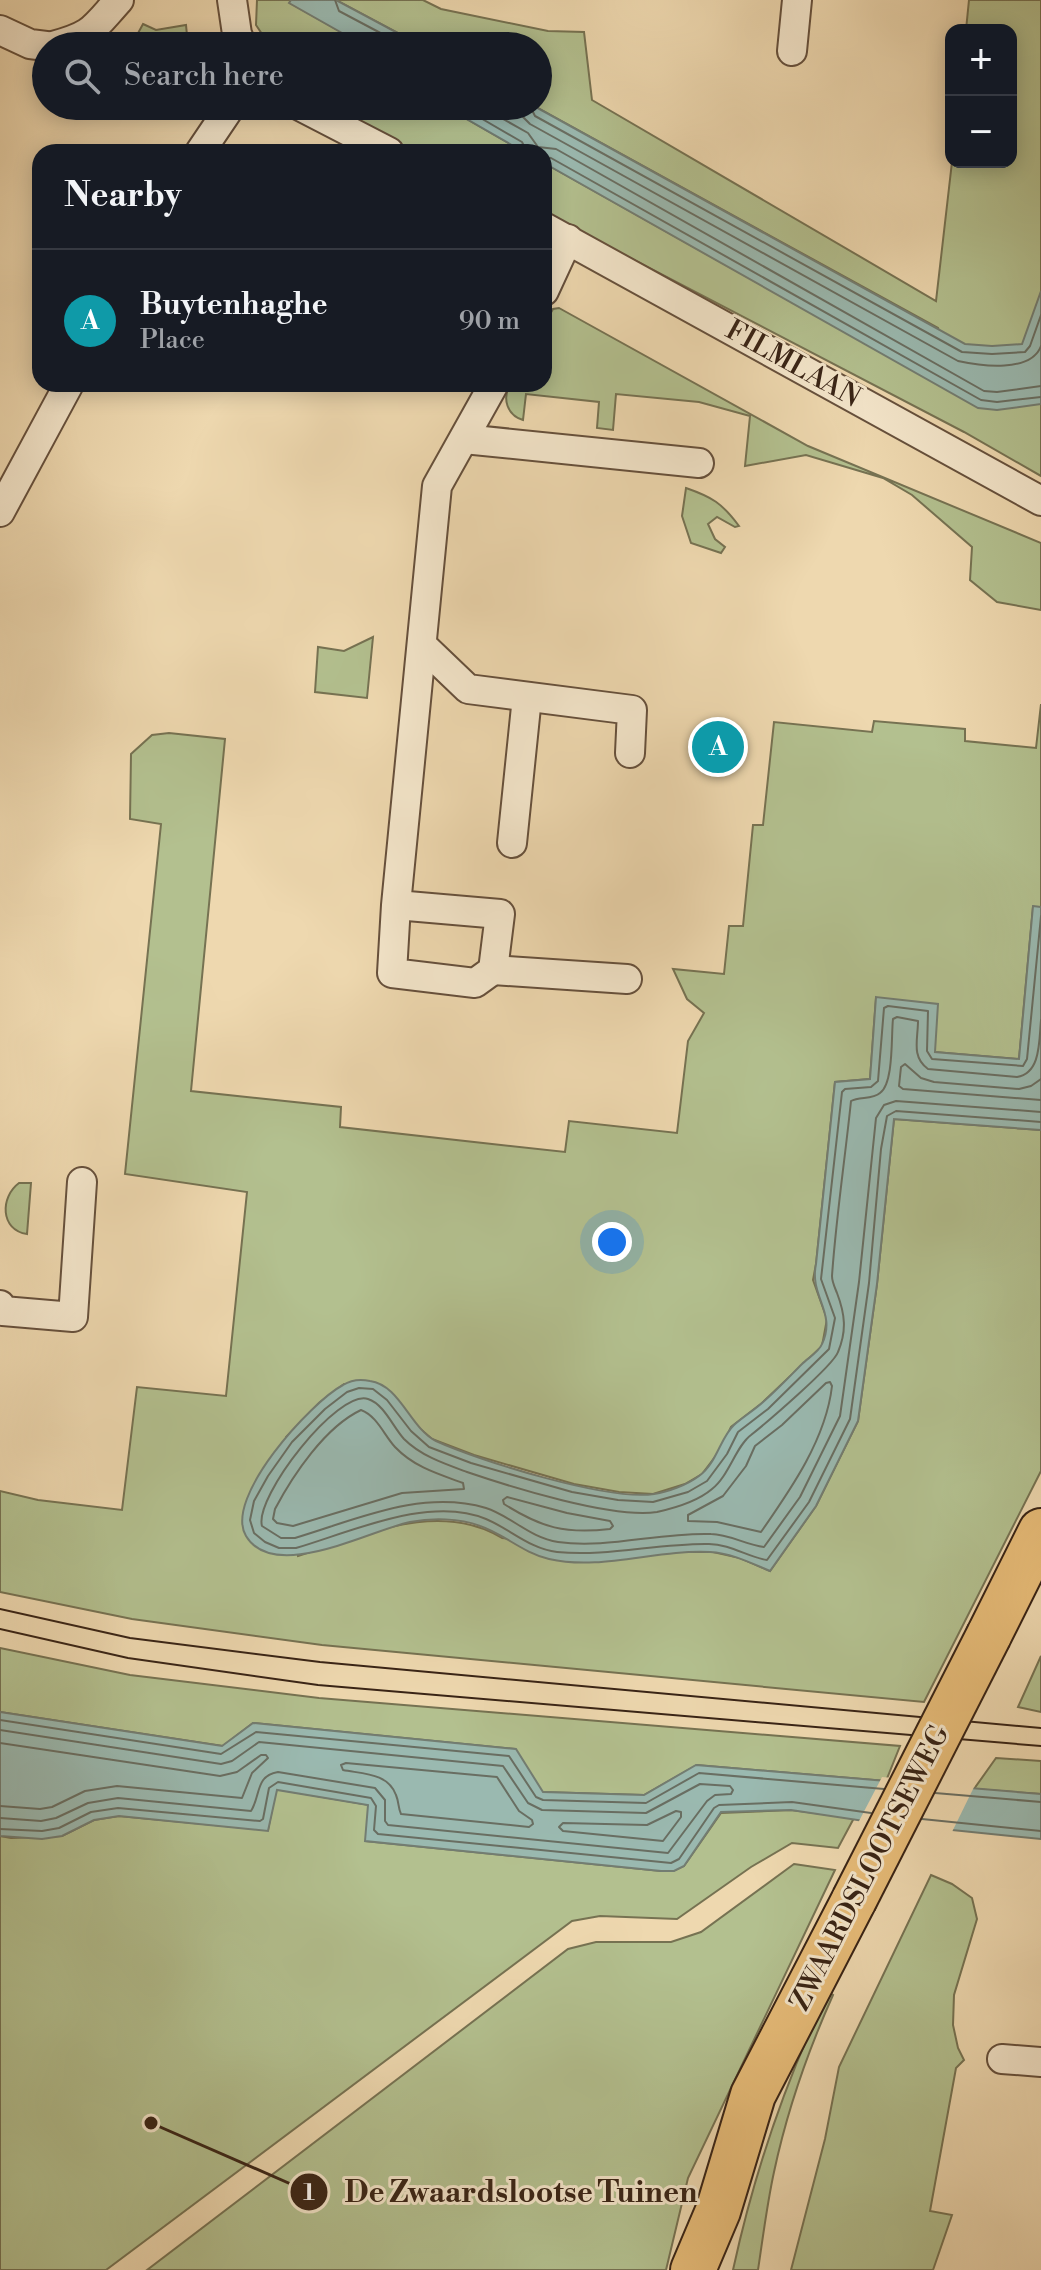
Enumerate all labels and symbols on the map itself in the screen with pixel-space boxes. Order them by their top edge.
street label: FILMLAAN [719,313,867,415]
pin: A [692,717,744,777]
your location [592,1222,632,1262]
street label: ZWAARDSLOOTSEWEG [783,1719,957,2017]
callout: De Zwaardslootse Tuinen [289,2165,714,2219]
text: De Zwaardslootse Tuinen [345,2174,698,2212]
text: 1 [303,2178,315,2208]

